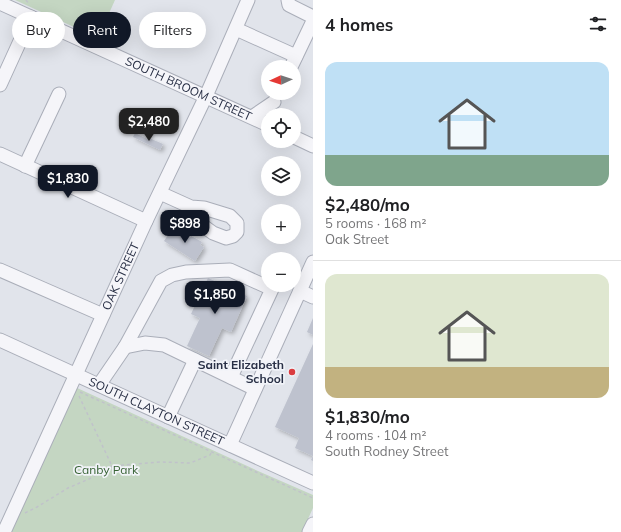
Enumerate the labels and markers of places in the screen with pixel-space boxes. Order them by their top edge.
pin: $2,480 [116,108,182,142]
pin: $1,830 [35,165,101,199]
pin: $898 [161,210,209,244]
pin: $1,850 [182,281,248,315]
place label: Saint Elizabeth School [198,357,284,386]
marker: Saint Elizabeth School [287,367,297,377]

